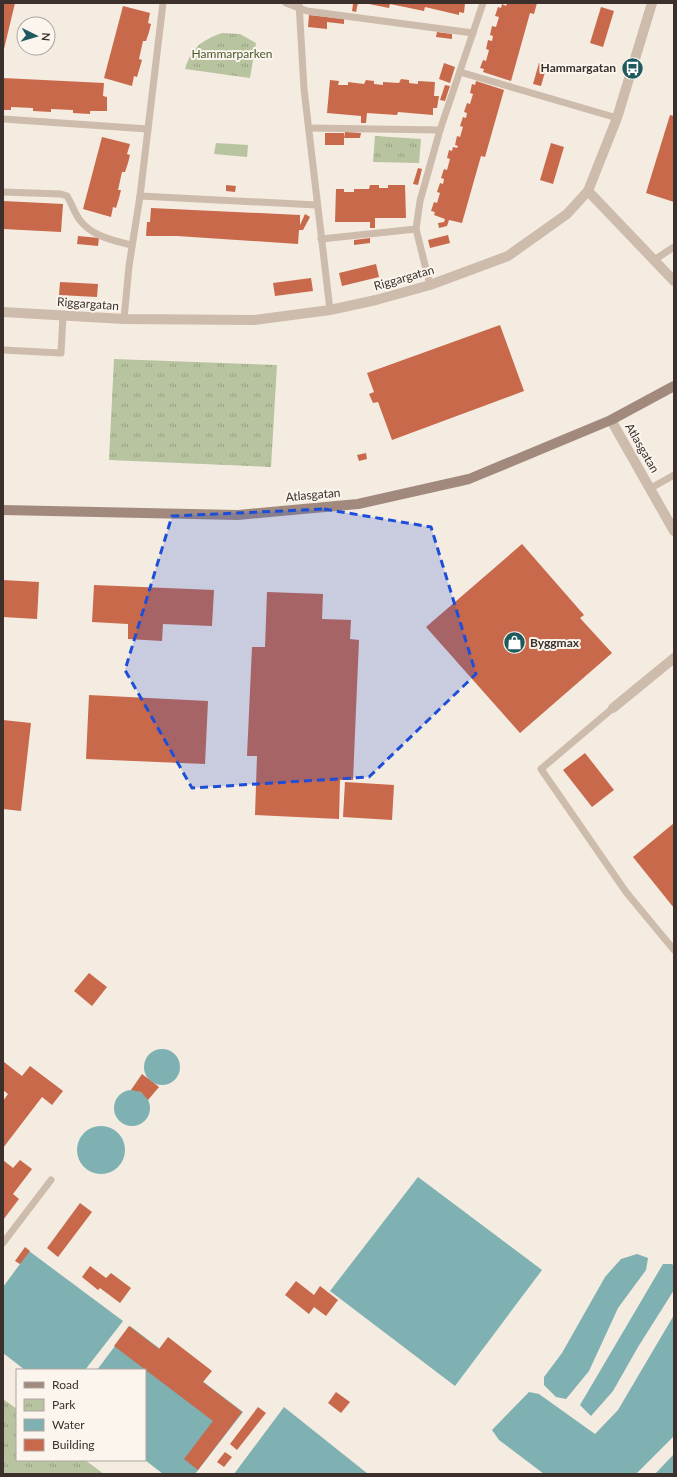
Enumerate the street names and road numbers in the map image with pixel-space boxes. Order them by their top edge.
street label: Riggargatan [372,262,436,293]
street label: Riggargatan [57,294,120,313]
street label: Atlasgatan [622,420,663,475]
street label: Atlasgatan [285,485,341,504]

